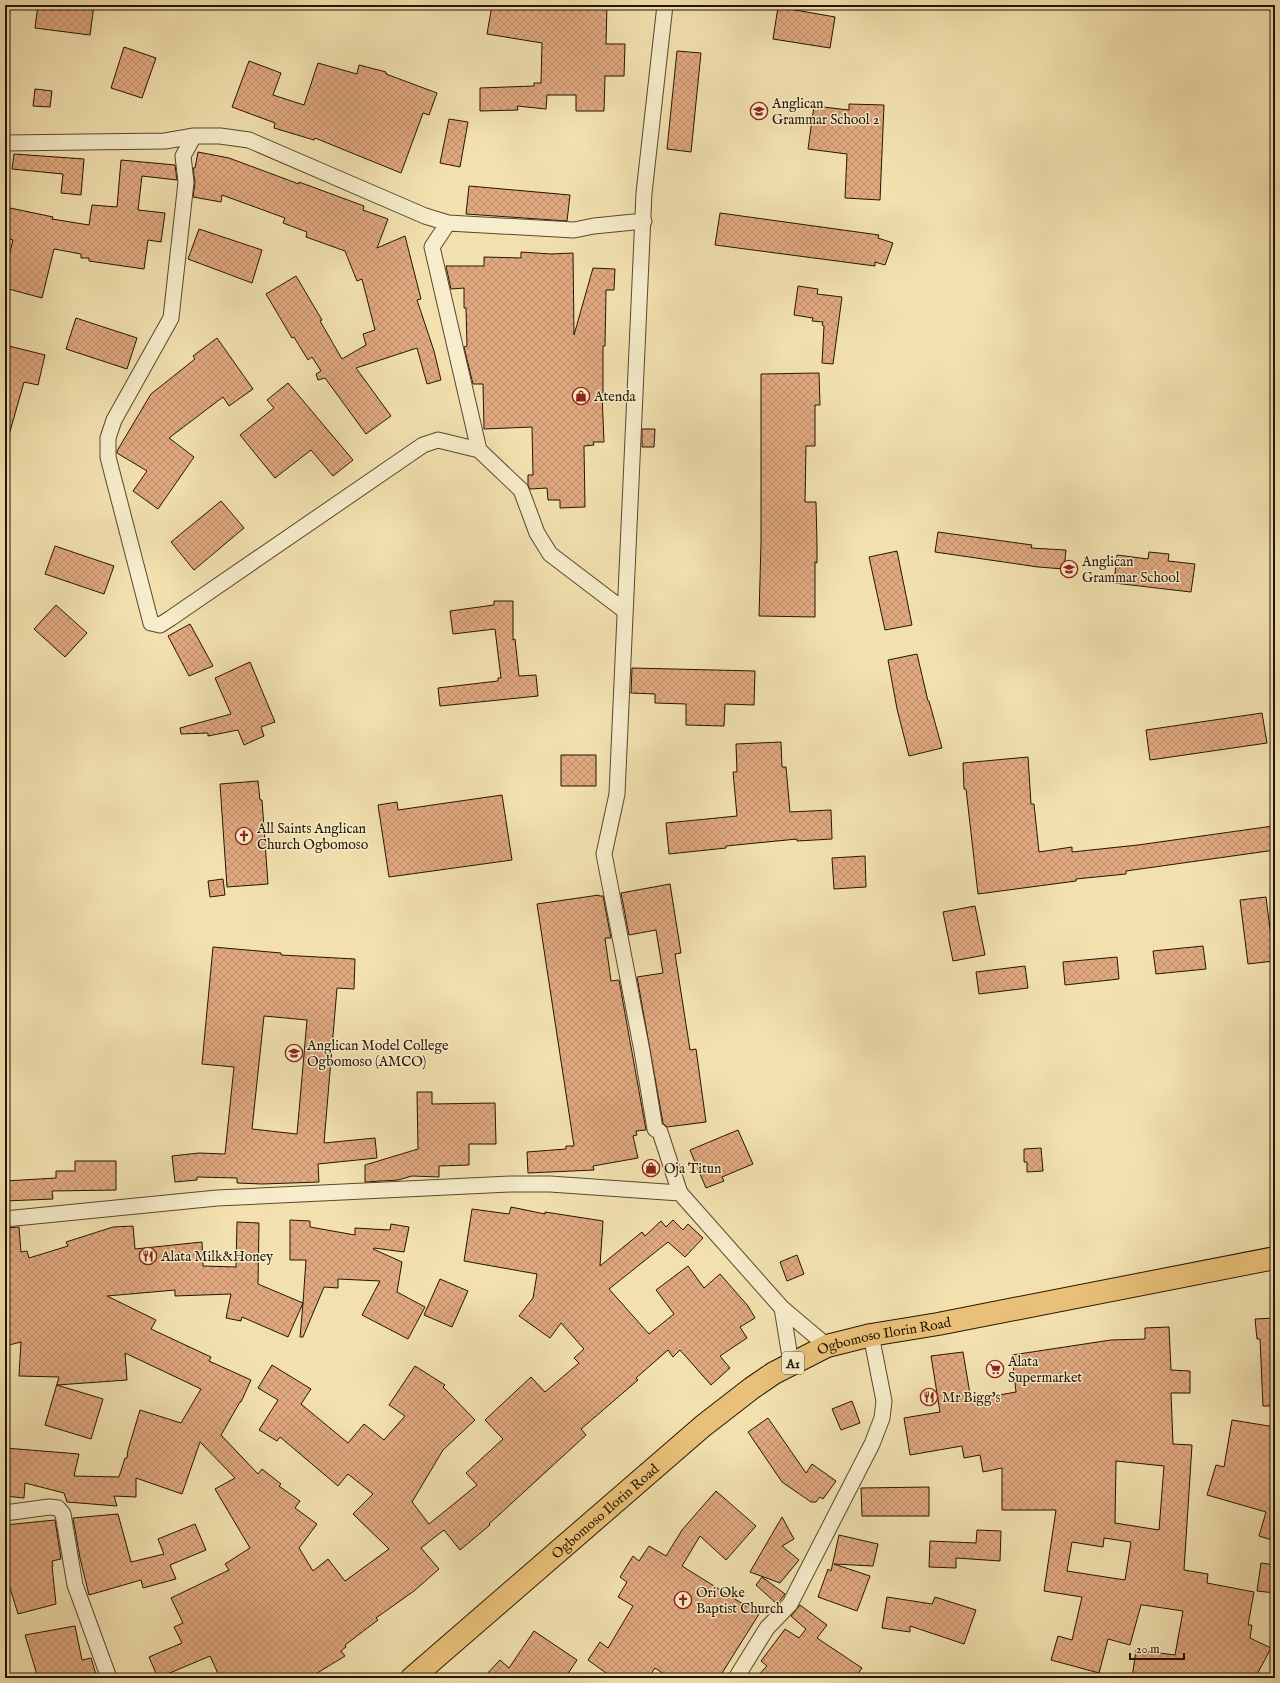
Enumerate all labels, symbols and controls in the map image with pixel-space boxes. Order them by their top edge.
place label: Anglican Grammar School 2 [771,95,880,129]
school or university icon: Anglican Grammar School 2 [749,101,769,121]
shop icon: Atenda [571,386,591,406]
place label: Atenda [593,388,637,406]
place label: Anglican Grammar School [1081,553,1180,587]
school or university icon: Anglican Grammar School [1059,559,1079,579]
place label: All Saints Anglican Church Ogbomoso [256,820,369,854]
church icon: All Saints Anglican Church Ogbomoso [234,826,254,846]
place label: Anglican Model College Ogbomoso (AMCO) [306,1037,449,1071]
school or university icon: Anglican Model College Ogbomoso (AMCO) [284,1043,304,1063]
shop icon: Oja Titun [641,1158,661,1178]
place label: Oja Titun [664,1160,722,1178]
restaurant icon: Alata Milk&Honey [138,1246,158,1266]
place label: Alata Milk&Honey [160,1248,273,1266]
street label: Ogbomoso Ilorin Road [814,1314,953,1360]
road number: A1 [782,1352,804,1374]
place label: Alata Supermarket [1007,1353,1082,1387]
supermarket icon: Alata Supermarket [985,1359,1005,1379]
restaurant icon: Mr Bigg's [919,1387,939,1407]
place label: Mr Bigg's [942,1389,1001,1407]
street label: Ogbomoso Ilorin Road [548,1460,663,1563]
place label: Ori Oke Baptist Church [696,1584,784,1618]
church icon: Ori Oke Baptist Church [673,1590,693,1610]
scale bar [1130,1635,1184,1661]
text: 20 m [1136,1642,1159,1657]

